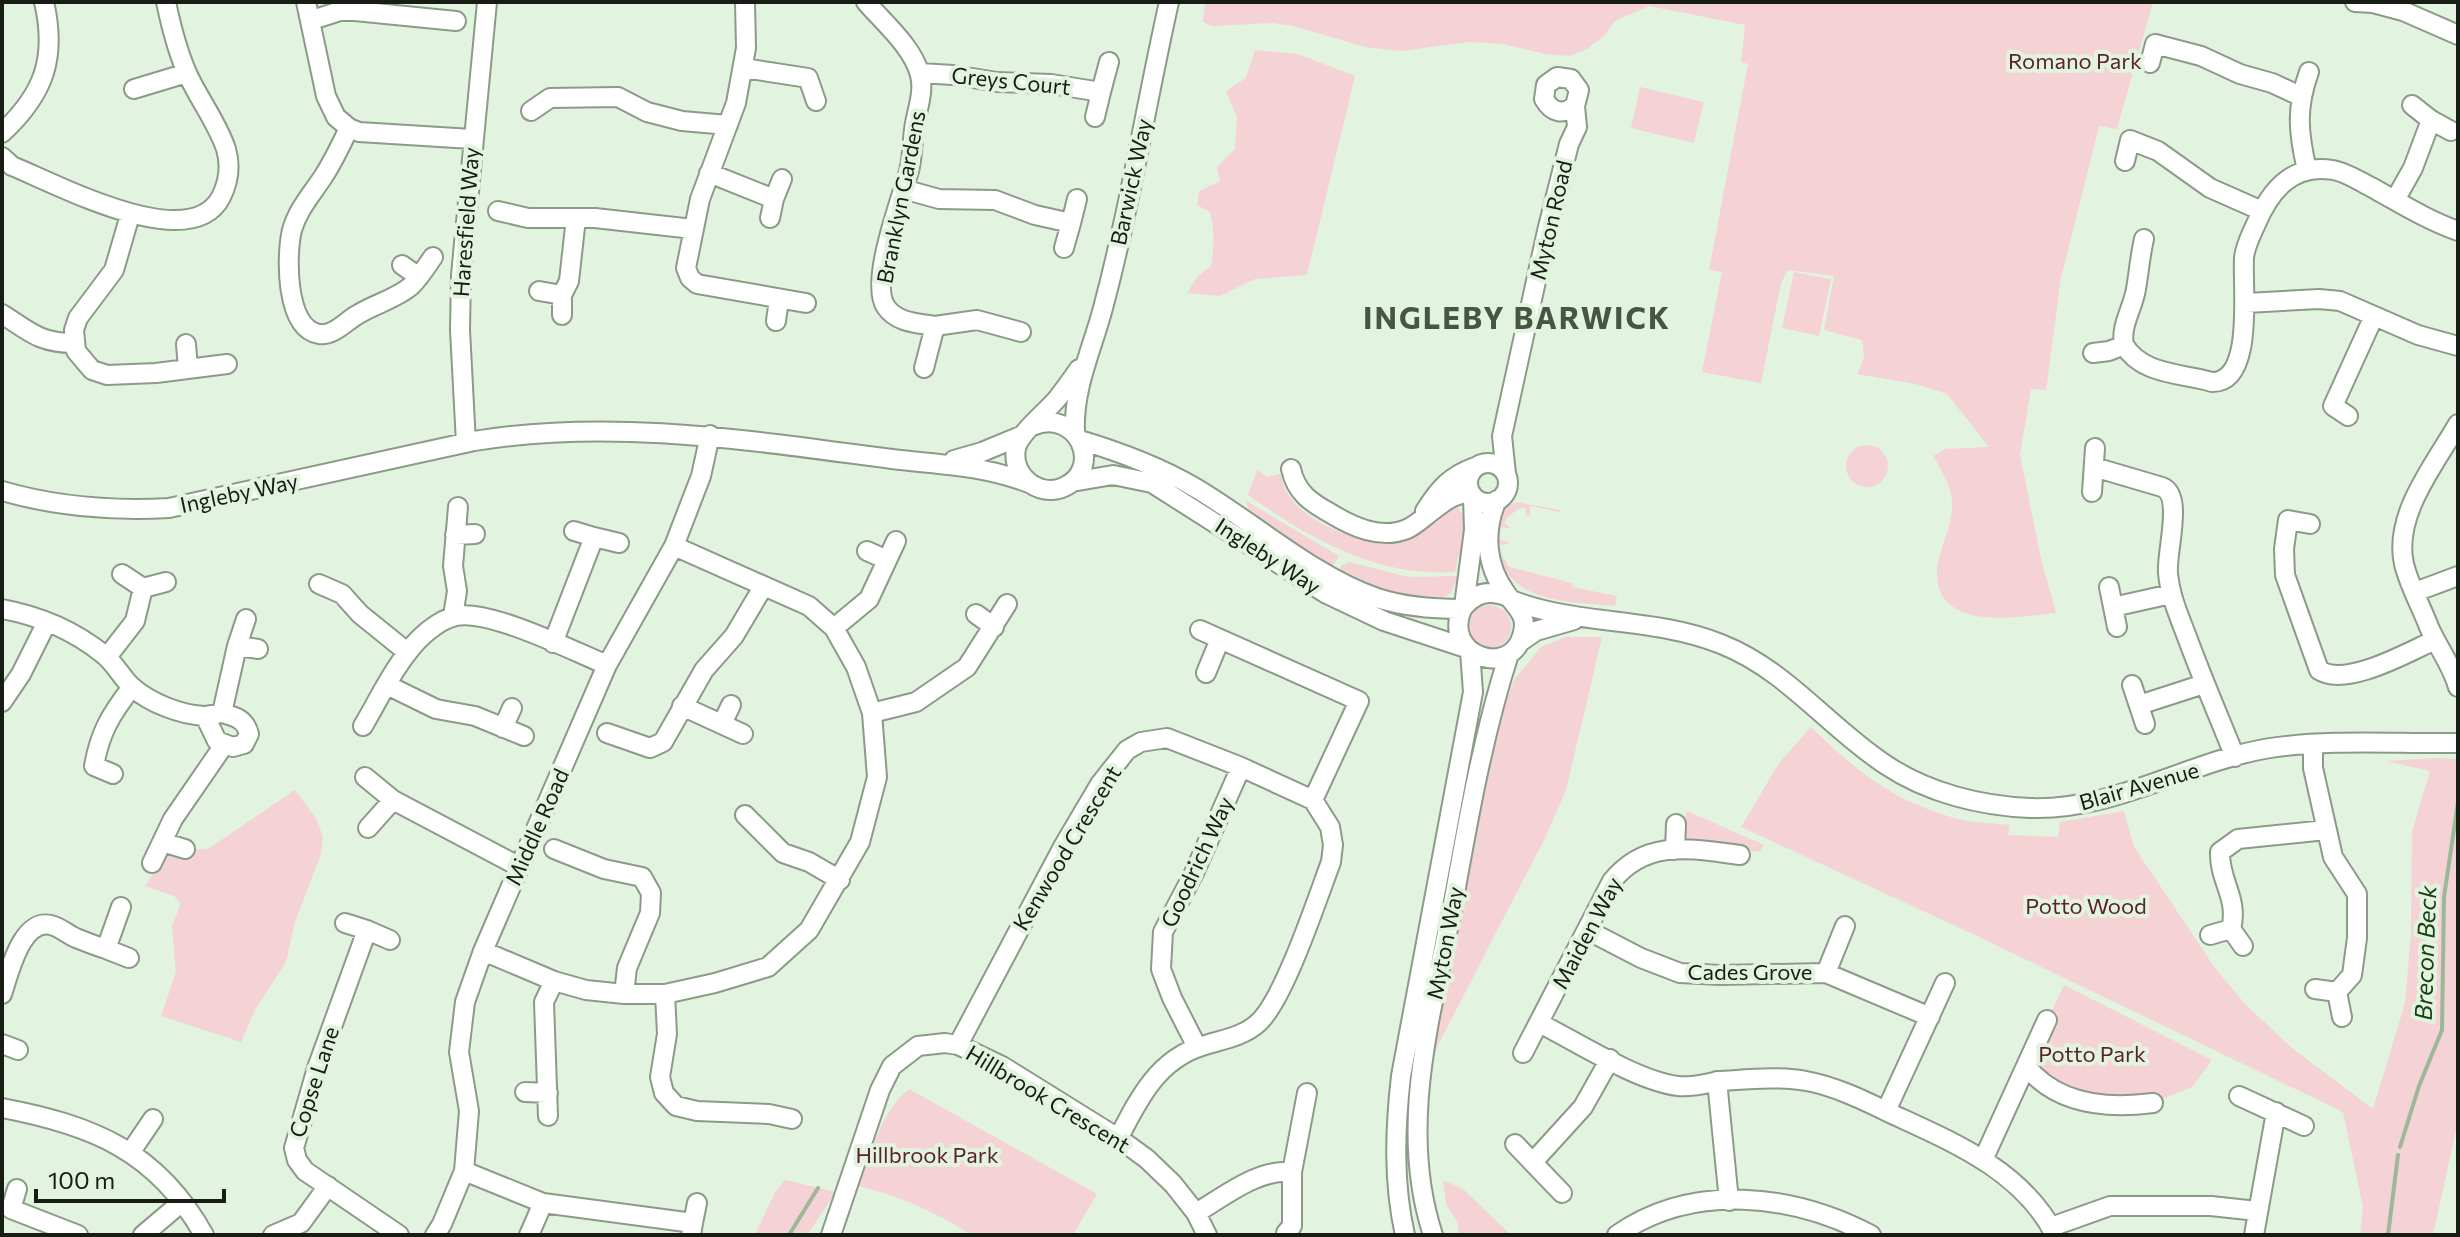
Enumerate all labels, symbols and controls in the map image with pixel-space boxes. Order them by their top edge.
park label: Romano Park [2008,47,2142,74]
street label: Greys Court [950,61,1072,100]
street label: Branklyn Gardens [871,108,931,286]
street label: Barwick Way [1104,116,1157,248]
street label: Haresfield Way [447,146,484,298]
street label: Myton Road [1524,157,1577,282]
district label: INGLEBY BARWICK [1363,298,1671,335]
street label: Ingleby Way [177,467,300,518]
street label: Ingleby Way [1211,512,1326,600]
street label: Blair Avenue [2076,756,2202,815]
street label: Kenwood Crescent [1007,760,1126,935]
street label: Middle Road [499,764,574,889]
street label: Goodrich Way [1154,792,1239,931]
street label: Maiden Way [1546,872,1627,993]
street label: Myton Way [1420,884,1469,1002]
water label: Brecon Beck [2408,884,2441,1021]
park label: Potto Wood [2025,892,2147,919]
street label: Cades Grove [1688,958,1812,985]
street label: Copse Lane [283,1023,344,1141]
street label: Hillbrook Crescent [961,1039,1135,1158]
park label: Potto Park [2038,1040,2146,1067]
park label: Hillbrook Park [855,1141,999,1168]
scale bar [36,1153,224,1203]
text: 100 m [48,1165,115,1194]

